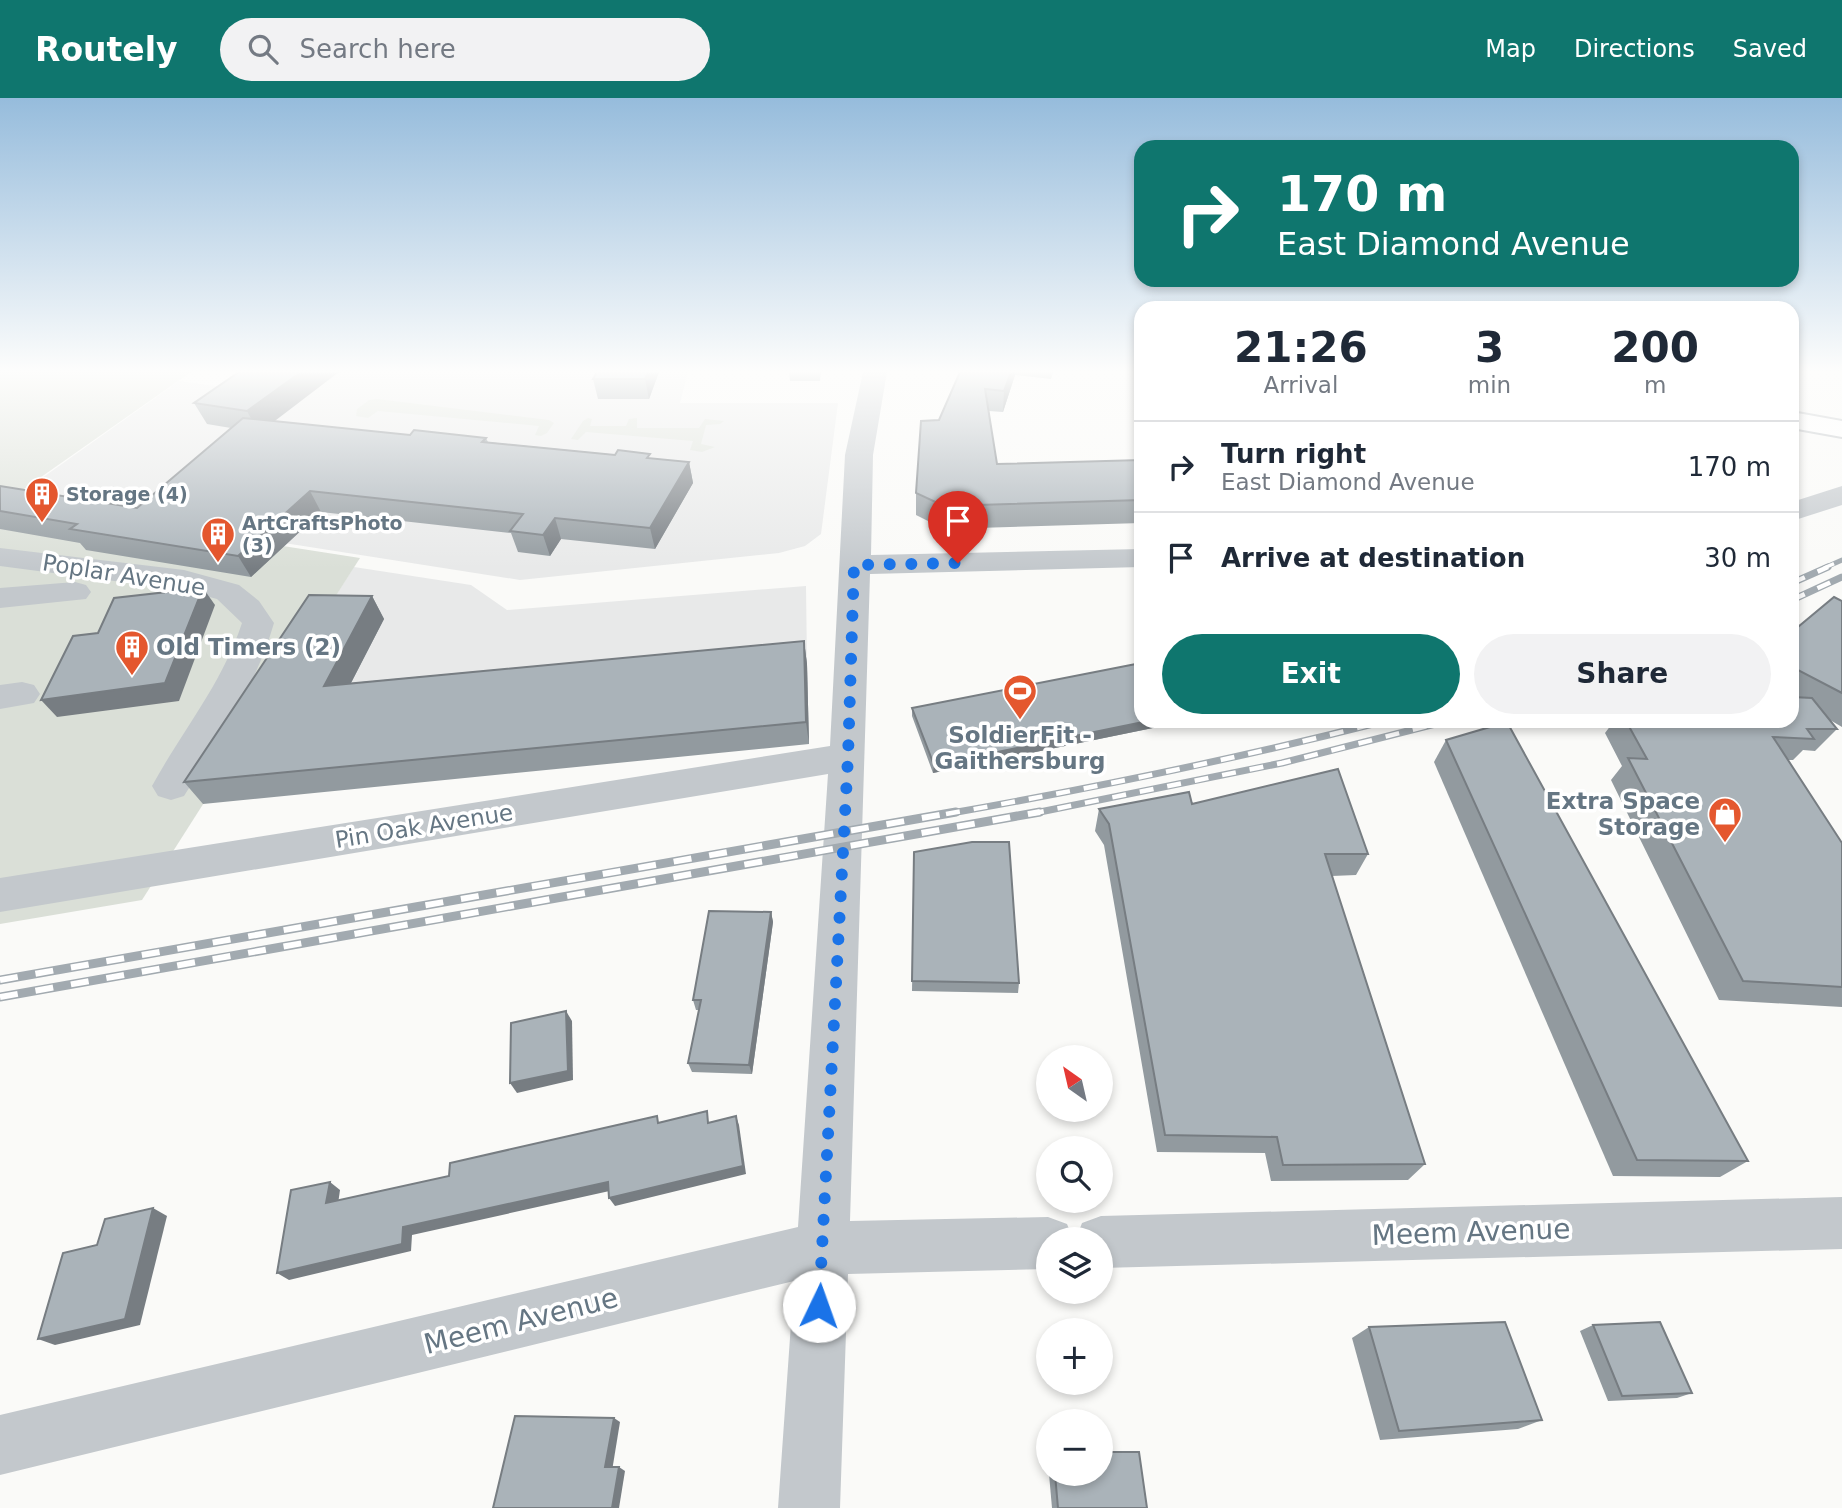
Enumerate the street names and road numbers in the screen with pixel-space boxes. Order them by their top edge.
street label: Poplar Avenue [41,549,207,601]
street label: Pin Oak Avenue [333,799,515,853]
street label: Meem Avenue [1371,1212,1571,1252]
street label: Meem Avenue [421,1281,621,1361]

